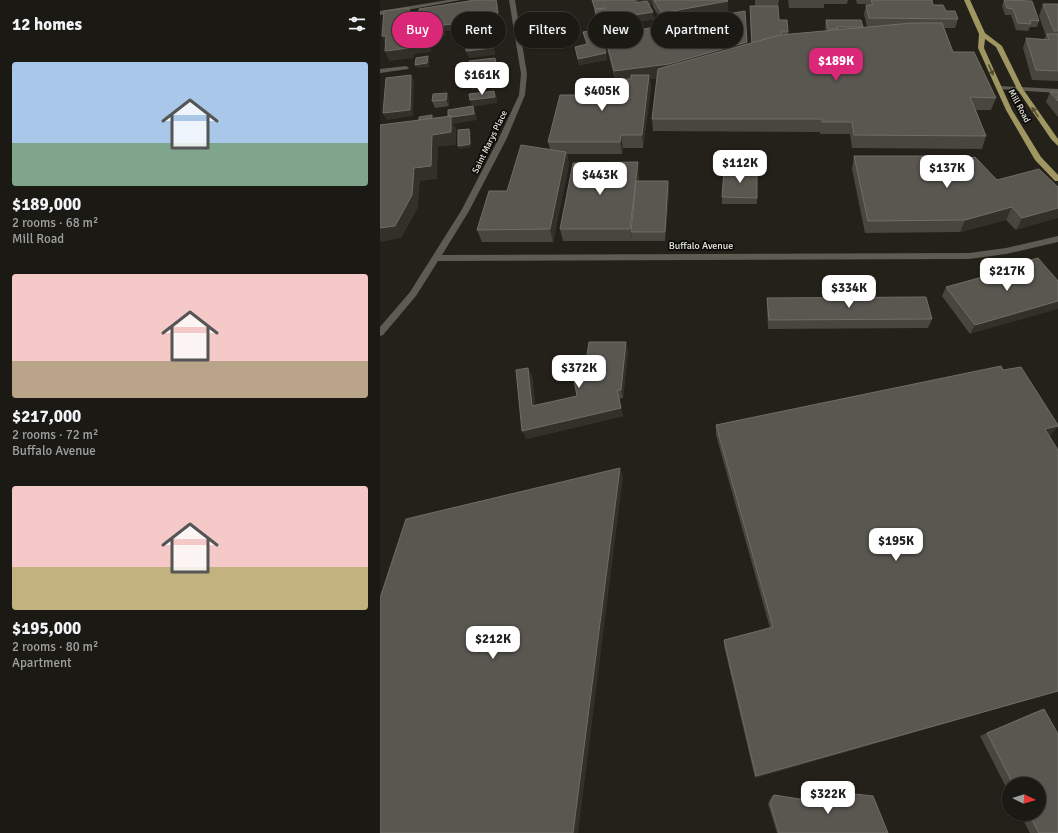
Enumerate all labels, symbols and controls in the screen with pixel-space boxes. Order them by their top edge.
chip: Buy [392,12,443,48]
chip: Rent [451,12,506,48]
chip: Filters [514,12,580,48]
chip: New [588,12,643,48]
chip: Apartment [651,12,743,48]
icon: filters [346,13,368,35]
text: 12 homes [12,14,82,35]
pin: $189K [808,48,864,82]
text: $189K [818,53,854,69]
pin: $161K [454,62,510,96]
one-way arrow [988,65,994,76]
text: $161K [464,67,500,83]
pin: $405K [574,78,630,112]
text: $405K [584,83,620,99]
street label: Mill Road [1006,87,1032,125]
icon: home [154,88,226,160]
one-way arrow [1031,107,1039,117]
street label: Saint Marys Place [470,108,510,175]
pin: $112K [712,150,768,184]
text: $112K [722,155,758,171]
pin: $137K [919,155,975,189]
text: $137K [929,160,965,176]
pin: $443K [572,162,628,196]
text: $443K [582,167,618,183]
text: $189,000 [12,194,81,215]
text: 2 rooms · 68 m² [12,215,98,231]
text: Mill Road [12,231,64,247]
street label: Buffalo Avenue [669,240,733,252]
pin: $217K [979,258,1035,292]
text: $217K [989,263,1025,279]
pin: $334K [821,275,877,309]
text: $334K [831,280,867,296]
icon: home [154,300,226,372]
pin: $372K [551,355,607,389]
text: $372K [561,360,597,376]
text: $217,000 [12,406,81,427]
text: 2 rooms · 72 m² [12,427,98,443]
text: Buffalo Avenue [12,443,96,459]
icon: home [154,512,226,584]
pin: $195K [868,528,924,562]
text: $195K [878,533,914,549]
text: $195,000 [12,618,81,639]
pin: $212K [465,626,521,660]
text: $212K [475,631,511,647]
text: 2 rooms · 80 m² [12,639,98,655]
text: Apartment [12,655,72,671]
north arrow [1002,777,1046,821]
map controls [1002,777,1046,821]
pin: $322K [800,781,856,815]
text: $322K [810,786,846,802]

